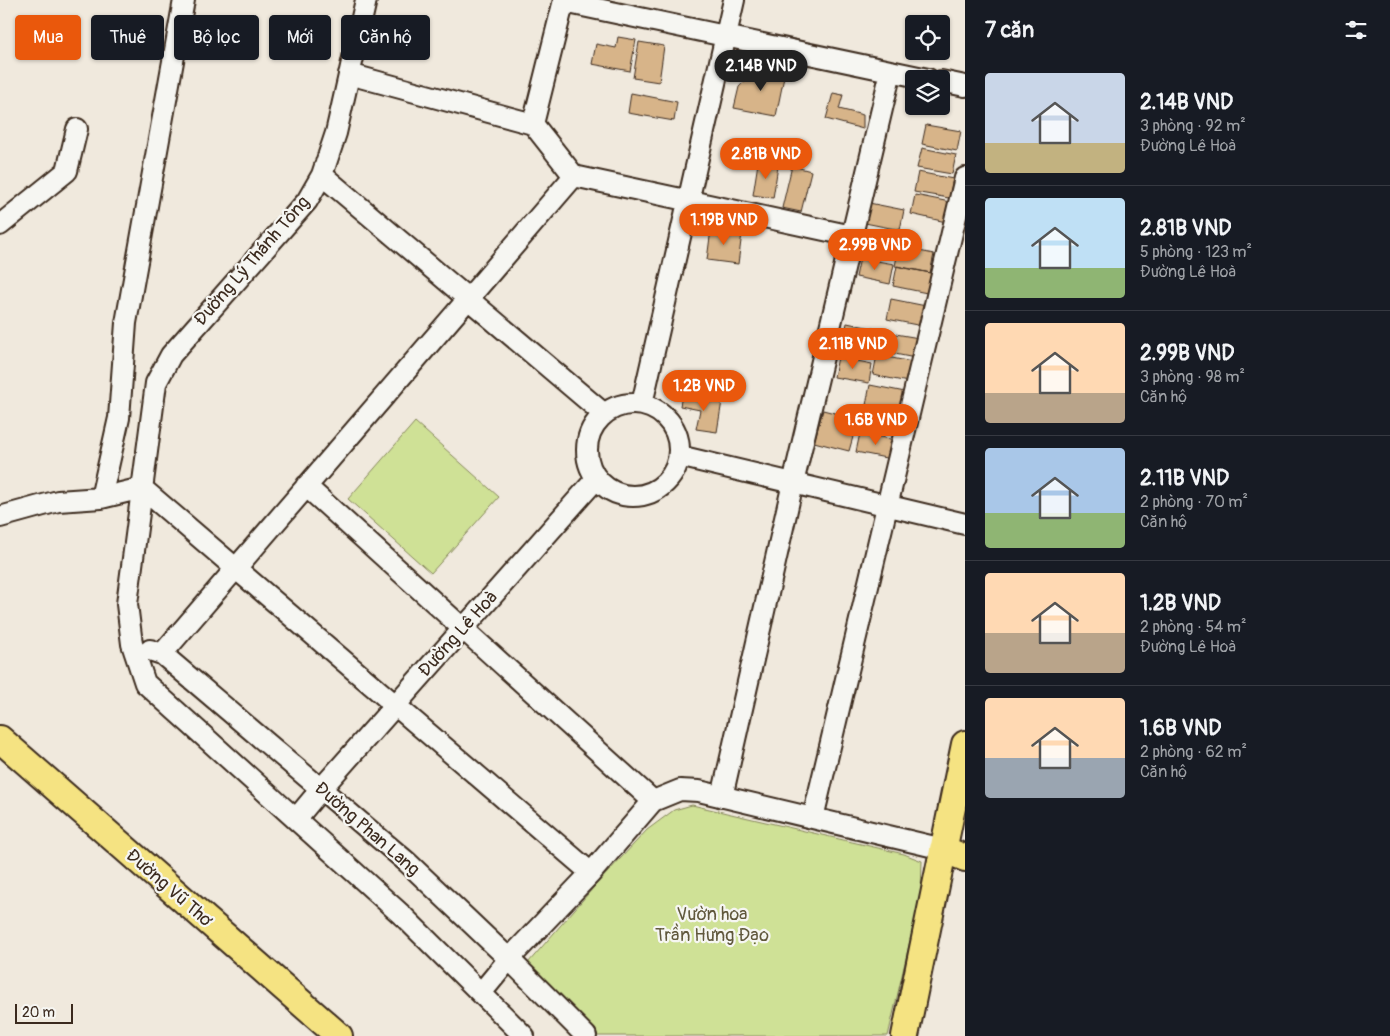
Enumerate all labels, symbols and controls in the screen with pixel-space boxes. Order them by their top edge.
chip: Mua [15,15,81,60]
chip: Thuê [91,15,164,60]
chip: Bộ lọc [174,15,259,60]
chip: Mới [269,15,331,60]
chip: Căn hộ [341,15,430,60]
map controls [905,15,950,115]
button: locate [905,15,950,60]
icon: filters [1342,16,1370,44]
text: 7 căn [985,17,1034,44]
pin: 2.14B VND [704,49,818,92]
text: 2.14B VND [726,56,796,76]
button: layers [905,70,950,115]
text: 2.14B VND [1140,89,1233,116]
icon: home [1025,93,1085,153]
text: 3 phòng · 92 m² [1140,116,1246,136]
text: Đường Lê Hoà [1140,136,1236,156]
pin: 2.81B VND [709,138,823,180]
text: 2.81B VND [731,144,801,164]
street label: Đường Lý Thánh Tông [189,191,315,331]
pin: 1.19B VND [667,204,781,246]
text: 1.19B VND [690,210,758,230]
text: 2.81B VND [1140,215,1232,242]
icon: home [1025,218,1085,278]
pin: 2.99B VND [818,228,932,271]
text: 2.99B VND [839,235,911,255]
text: 5 phòng · 123 m² [1140,242,1252,262]
text: Đường Lê Hoà [1140,262,1236,282]
pin: 2.11B VND [796,328,910,370]
text: 2.11B VND [819,334,887,354]
text: 2.99B VND [1140,340,1234,367]
icon: home [1025,343,1085,403]
text: 3 phòng · 98 m² [1140,367,1245,387]
pin: 1.2B VND [652,370,756,412]
text: 1.2B VND [673,376,735,396]
text: Căn hộ [1140,387,1187,407]
pin: 1.6B VND [824,404,928,446]
text: 1.6B VND [845,410,907,430]
text: 2.11B VND [1140,465,1229,492]
icon: home [1025,468,1085,528]
text: 2 phòng · 70 m² [1140,492,1248,512]
text: Căn hộ [1140,512,1187,532]
street label: Đường Lê Hoà [413,586,503,682]
text: 1.2B VND [1140,590,1221,617]
icon: home [1025,593,1085,653]
text: 2 phòng · 54 m² [1140,617,1247,637]
text: Đường Lê Hoà [1140,637,1236,657]
text: 1.6B VND [1140,715,1221,742]
icon: home [1025,718,1085,778]
text: 2 phòng · 62 m² [1140,742,1247,762]
text: Căn hộ [1140,762,1187,782]
street label: Đường Phan Lang [310,777,424,881]
street label: Đường Vũ Thơ [121,844,218,933]
park label: Vườn hoa Trần Hưng Đạo [655,903,769,947]
scale bar [15,1001,72,1024]
text: 20 m [22,1004,55,1021]

